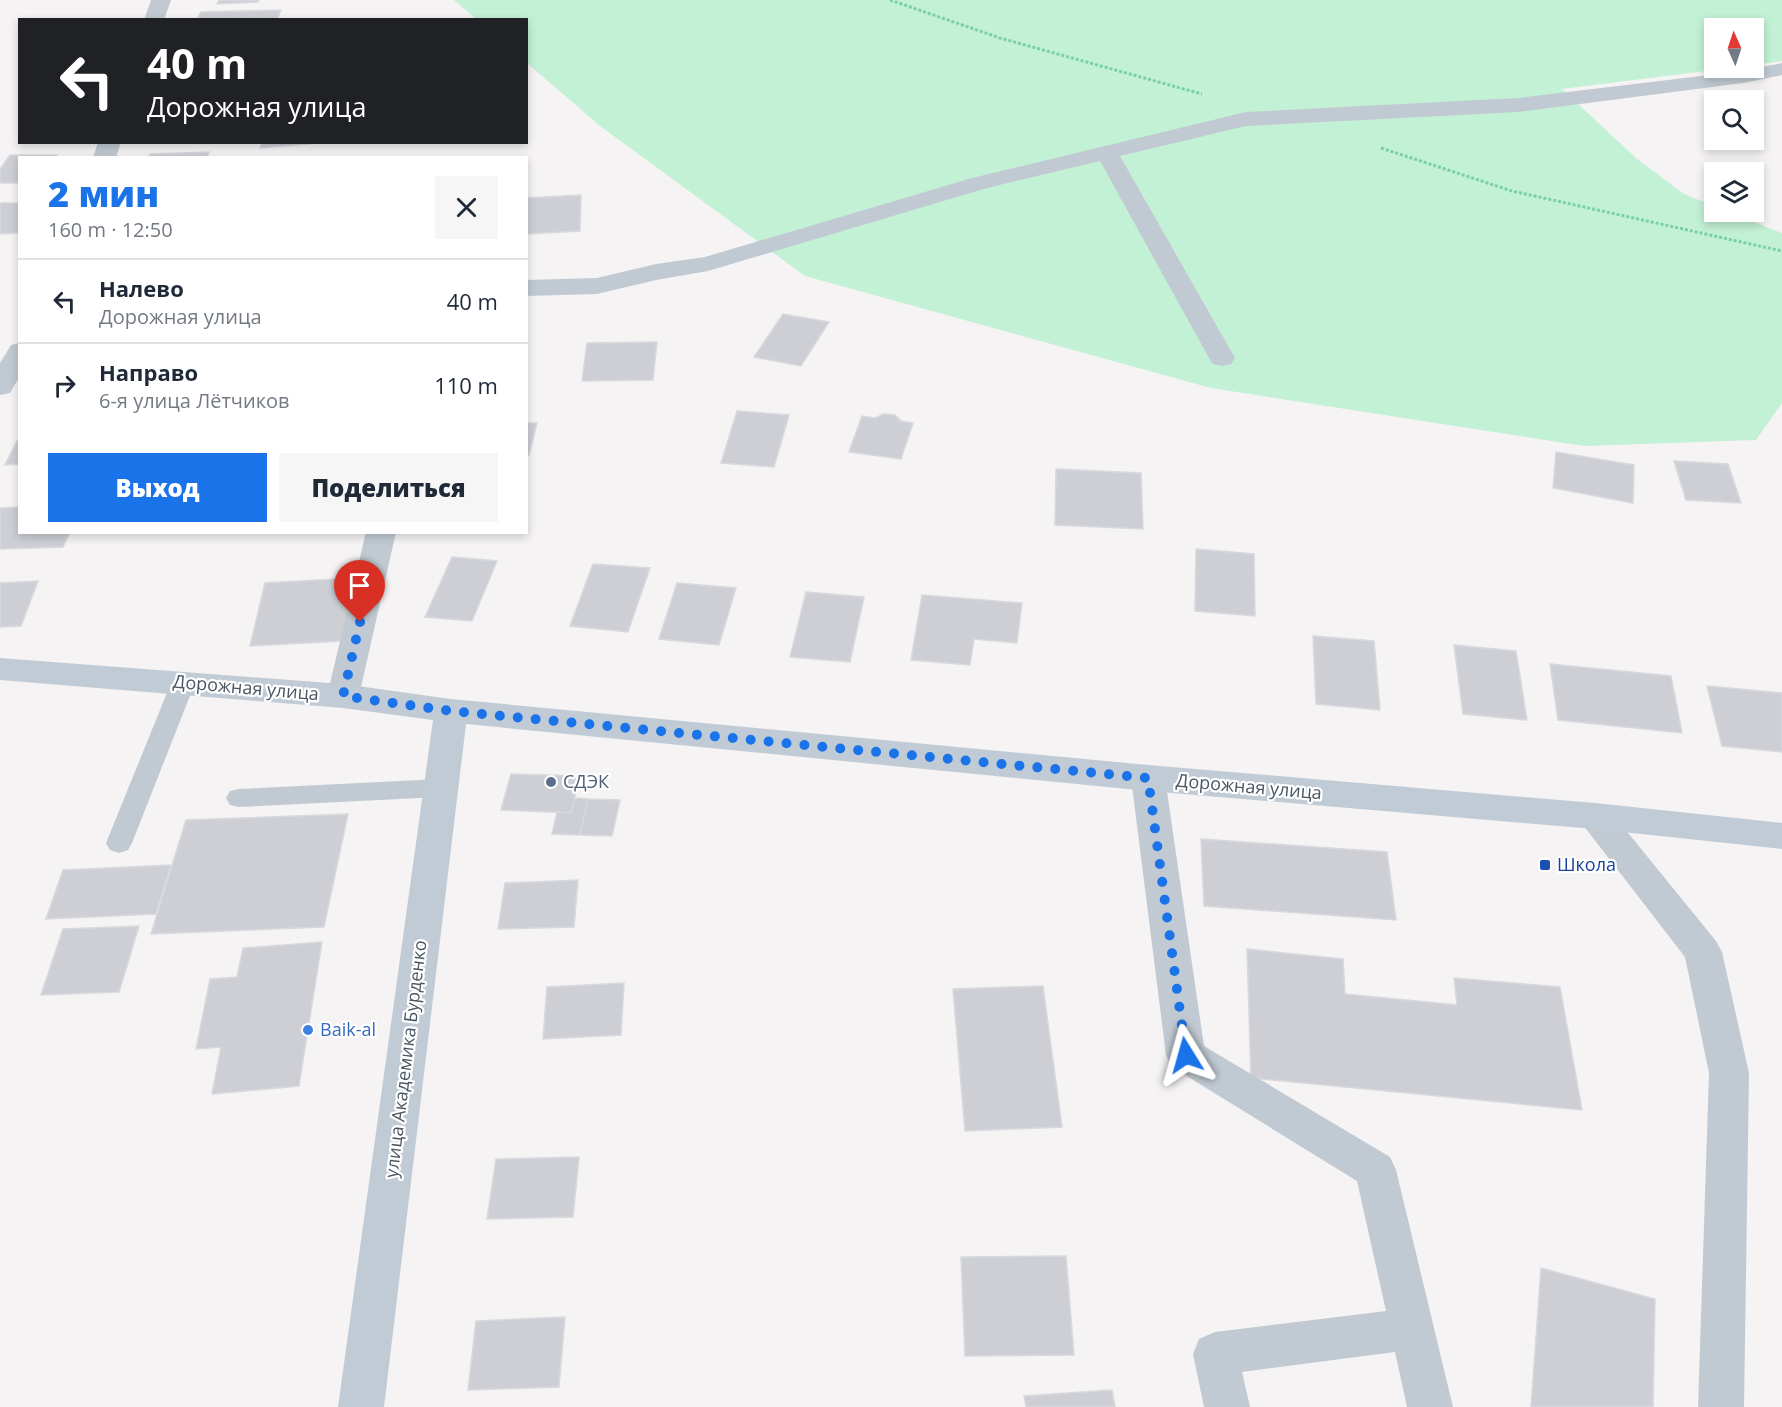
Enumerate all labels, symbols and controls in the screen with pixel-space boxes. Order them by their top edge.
north arrow [1704,18,1764,78]
map controls [1704,18,1764,222]
text: 40 m [147,34,247,91]
icon: left [48,42,126,120]
text: Дорожная улица [147,88,366,125]
button: search [1704,90,1764,150]
button: layers [1704,162,1764,222]
text: 2 мин [48,169,159,218]
button: close [435,176,498,239]
text: 160 m · 12:50 [48,216,173,243]
text: Налево [99,273,184,303]
icon: left [48,285,81,318]
text: 40 m [447,286,498,316]
text: Дорожная улица [99,303,262,330]
text: Направо [99,357,198,387]
icon: right [48,369,81,402]
text: 110 m [434,370,498,400]
text: 6-я улица Лётчиков [99,387,290,414]
button: Выход [48,453,267,522]
button: Поделиться [279,453,498,522]
pin [334,560,385,622]
icon: arrive [343,569,376,602]
street label: Дорожная улица [172,669,320,705]
street label: Дорожная улица [1175,768,1323,804]
place label: СДЭК [563,769,609,793]
marker: СДЭК [544,775,558,789]
place label: Школа [1557,852,1616,876]
marker: Школа [1538,858,1552,872]
street label: улица Академика Бурденко [379,939,432,1179]
place label: Baik-al [320,1017,376,1041]
marker: Baik-al [301,1023,315,1037]
position arrow [1154,1023,1218,1087]

